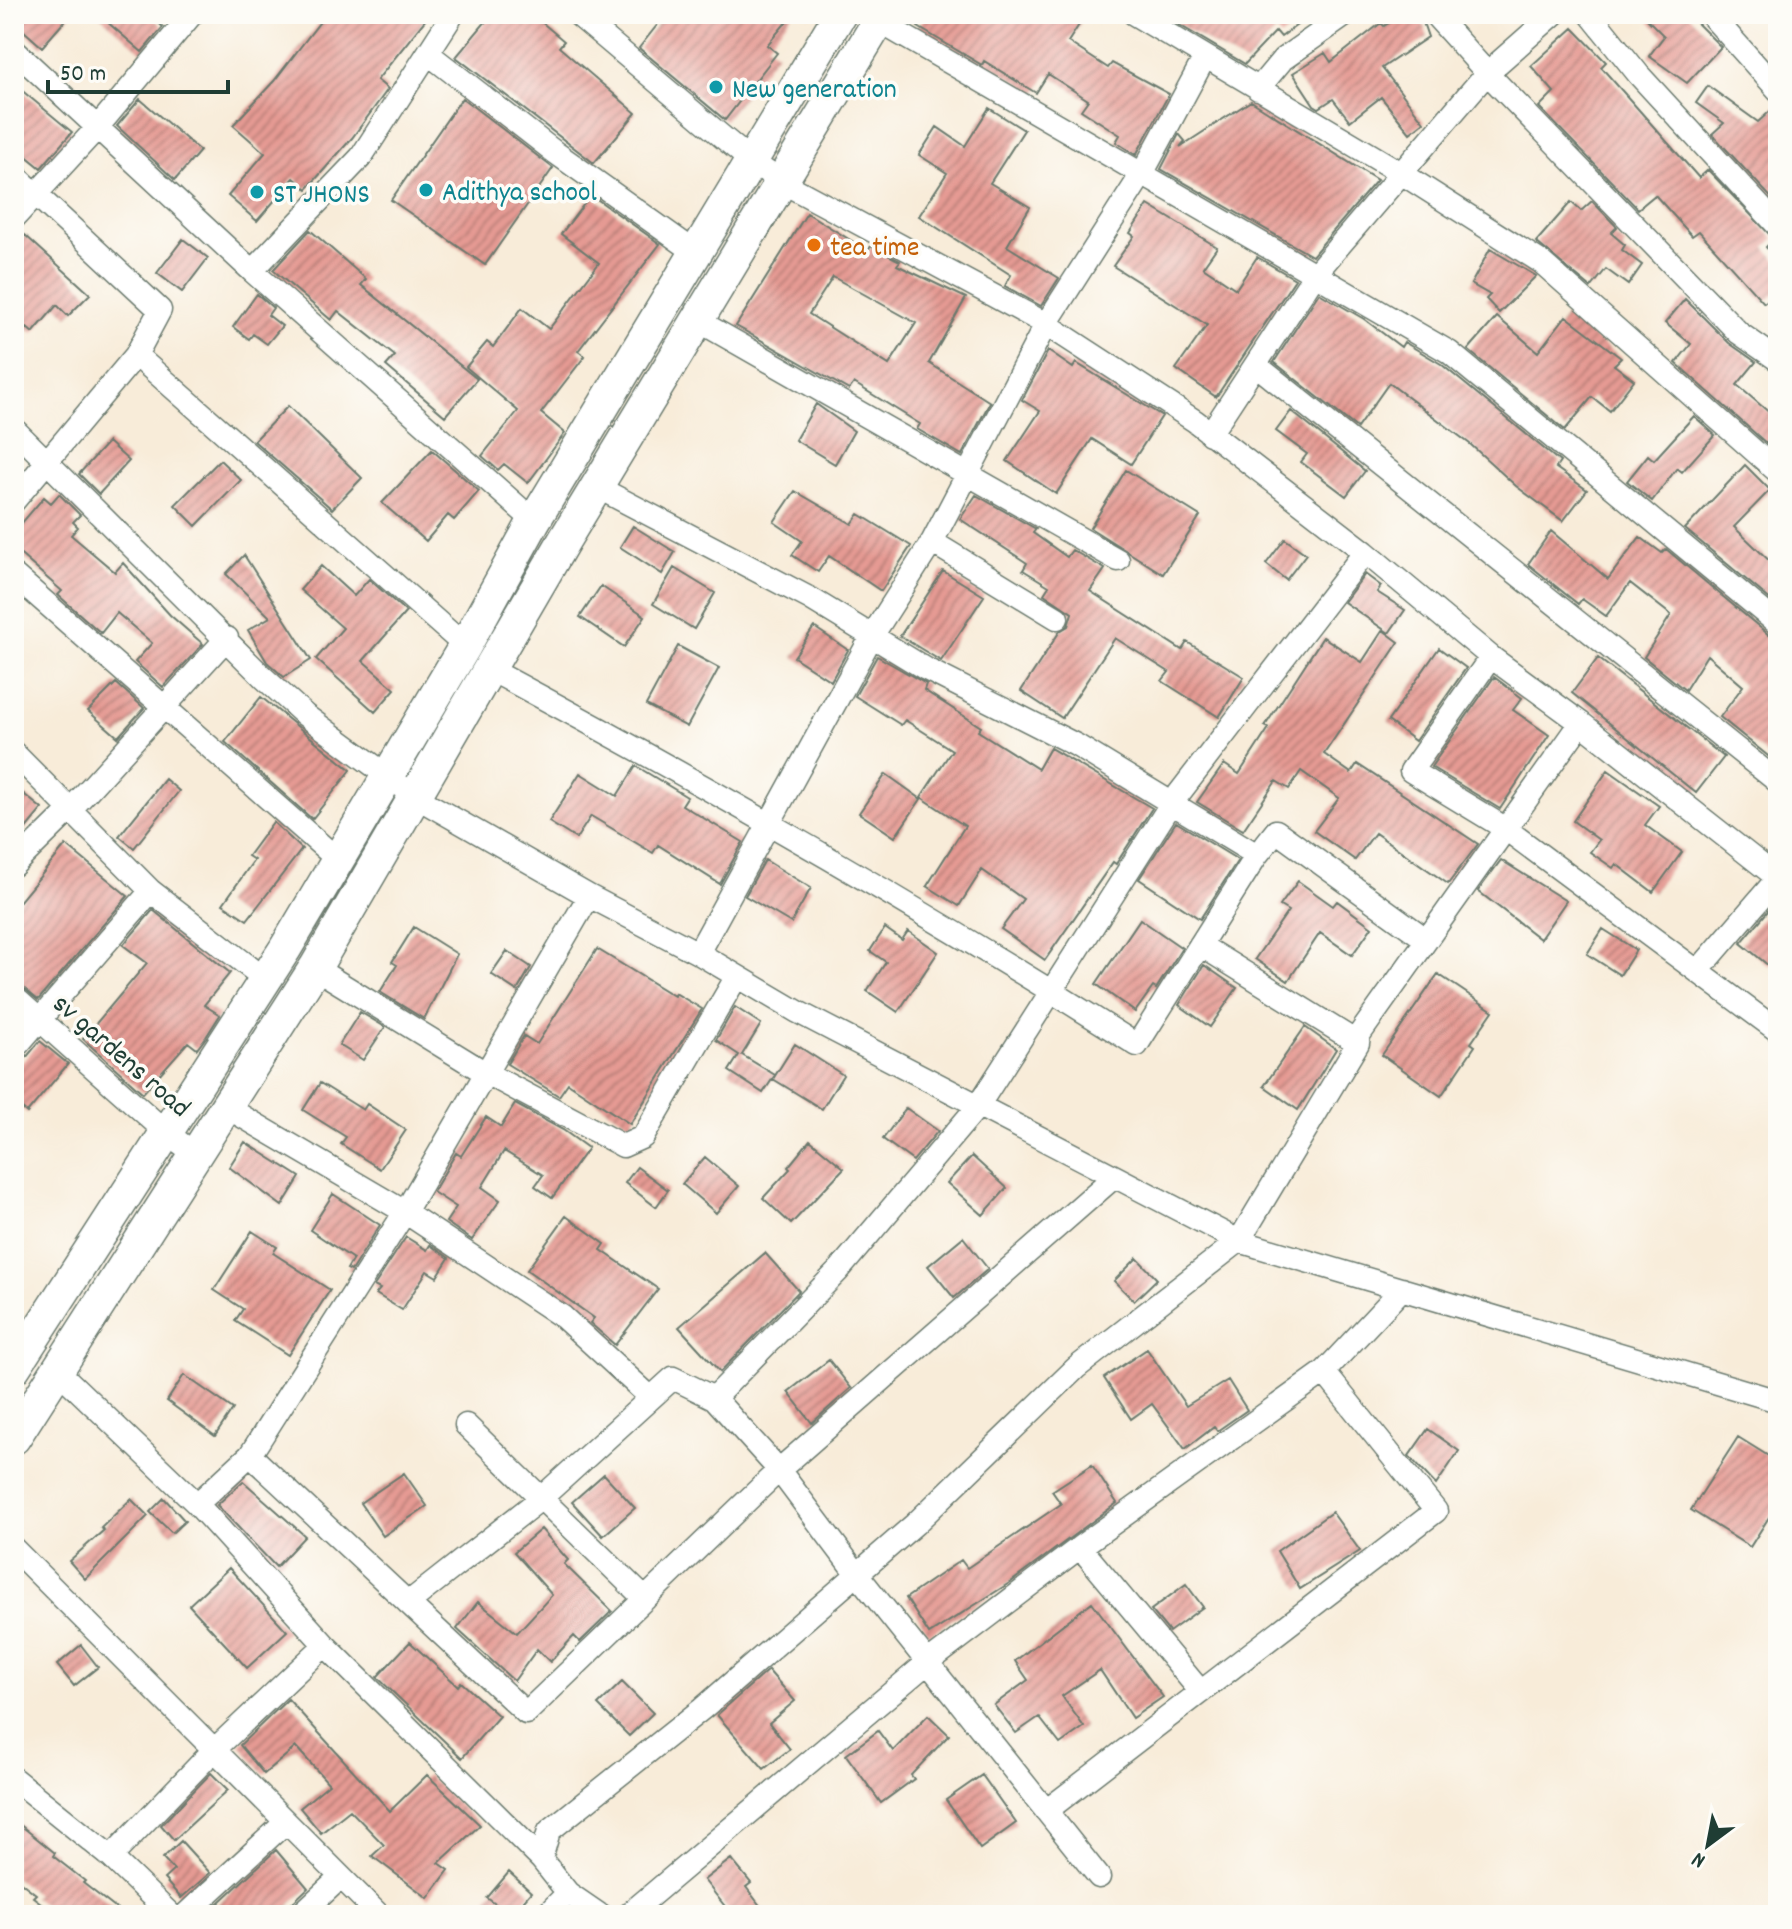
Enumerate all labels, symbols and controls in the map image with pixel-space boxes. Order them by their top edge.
scale bar [48,44,228,94]
text: 50 m [60,58,106,92]
place label: New generation [732,72,897,112]
marker: New generation [707,78,725,96]
place label: Adithya school [442,175,597,215]
place label: ST JHONS [273,177,370,217]
marker: Adithya school [417,181,435,199]
marker: ST JHONS [248,183,266,201]
place label: tea time [830,230,919,270]
marker: tea time [805,236,823,254]
street label: sv gardens road [42,986,198,1129]
north arrow [1668,1805,1748,1885]
text: N [1686,1843,1712,1875]

